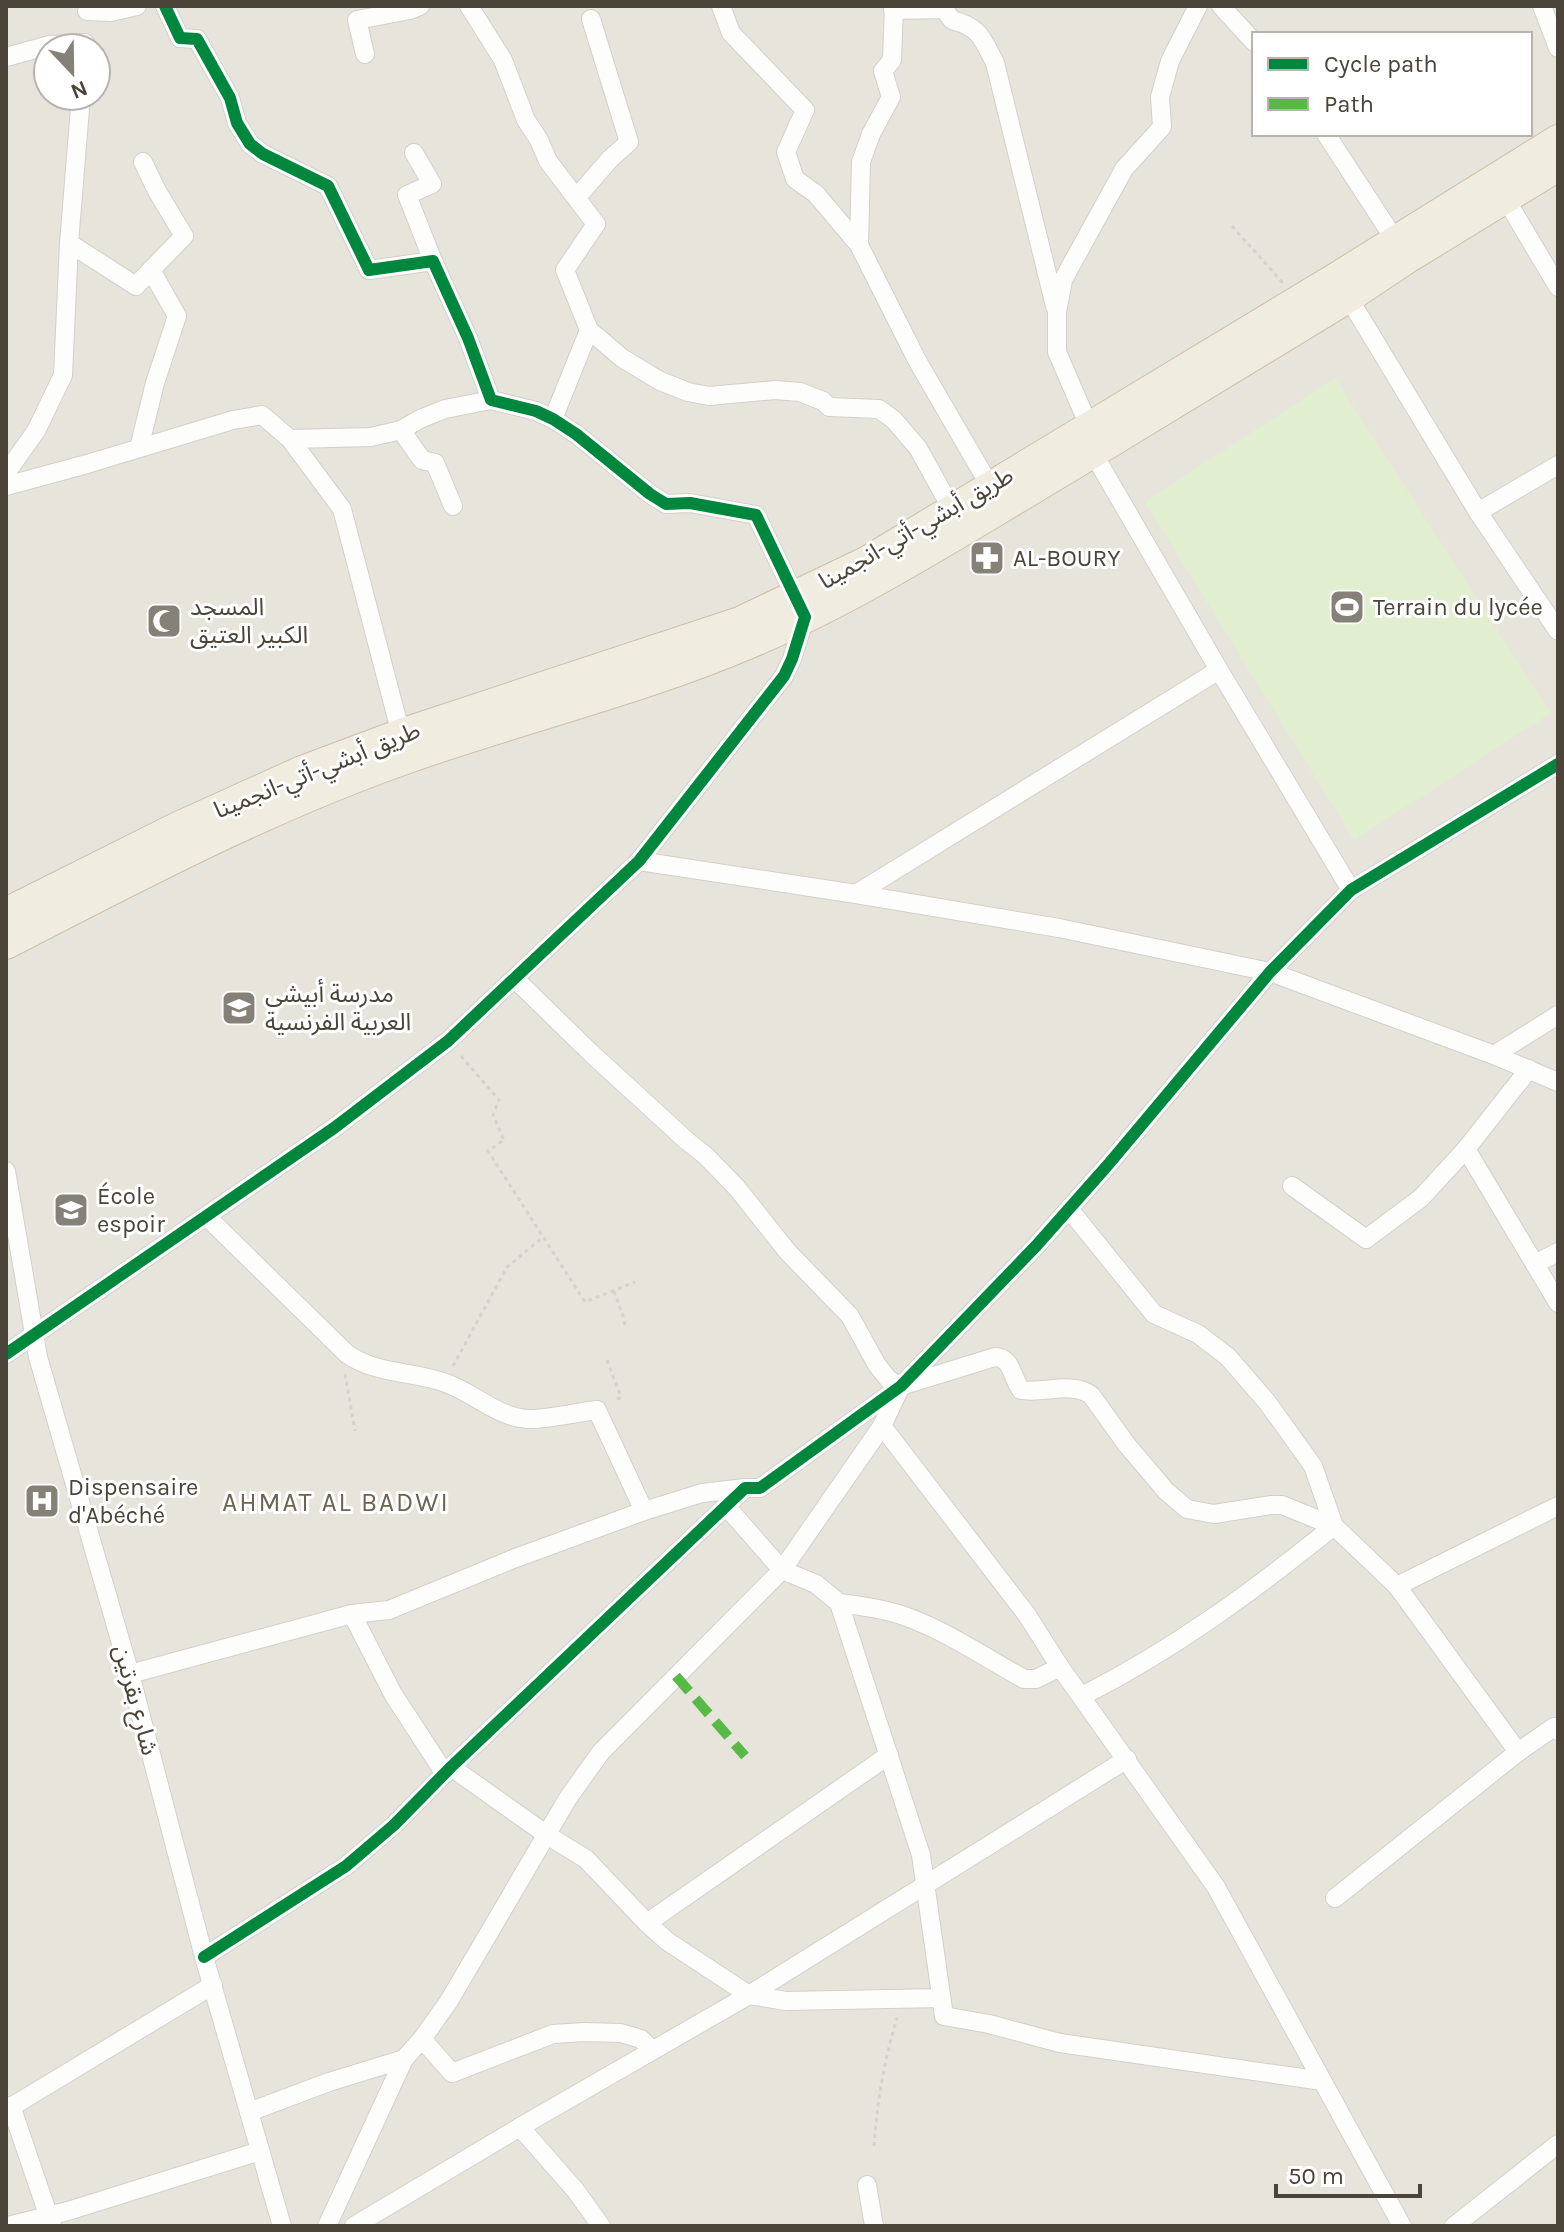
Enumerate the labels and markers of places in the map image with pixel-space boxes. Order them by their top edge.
pharmacy icon: AL-BOURY [968,539,1006,577]
place label: AL-BOURY [1013,544,1120,572]
sports icon: Terrain du lycée [1328,588,1366,626]
place label: المسجد الكبير العتيق [190,593,308,650]
place label: Terrain du lycée [1373,593,1543,621]
mosque icon: المسجد الكبير العتيق [145,602,183,640]
place label: مدرسة أبيشي العربية الفرنسية [265,978,411,1036]
school or university icon: مدرسة أبيشي العربية الفرنسية [220,989,258,1027]
place label: École espoir [97,1181,165,1238]
school or university icon: École espoir [52,1191,90,1229]
place label: Dispensaire d'Abéché [68,1473,198,1529]
hospital icon: Dispensaire d'Abéché [23,1482,61,1520]

